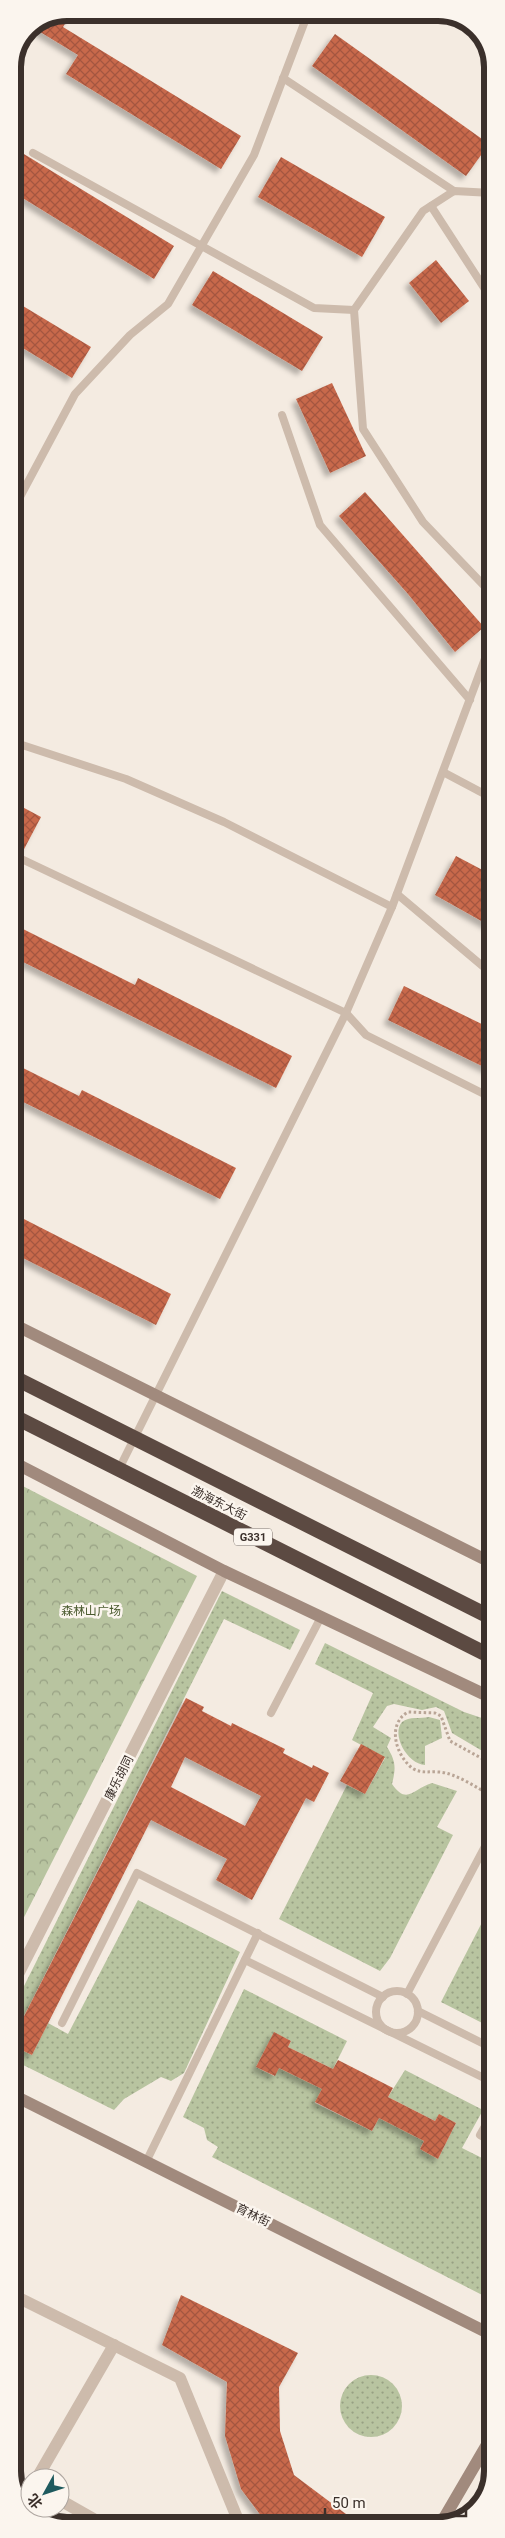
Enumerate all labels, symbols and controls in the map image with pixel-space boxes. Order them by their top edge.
street label: 渤海东大街 [189,1483,249,1523]
road number: G331 [234,1528,272,1545]
park label: 森林山广场 [61,1604,121,1618]
street label: 康乐胡同 [102,1753,136,1803]
street label: 育林街 [234,2201,272,2229]
north arrow [20,2468,70,2518]
scale bar [325,2486,466,2518]
text: 北 [24,2491,46,2512]
text: 50 m [332,2494,366,2512]

